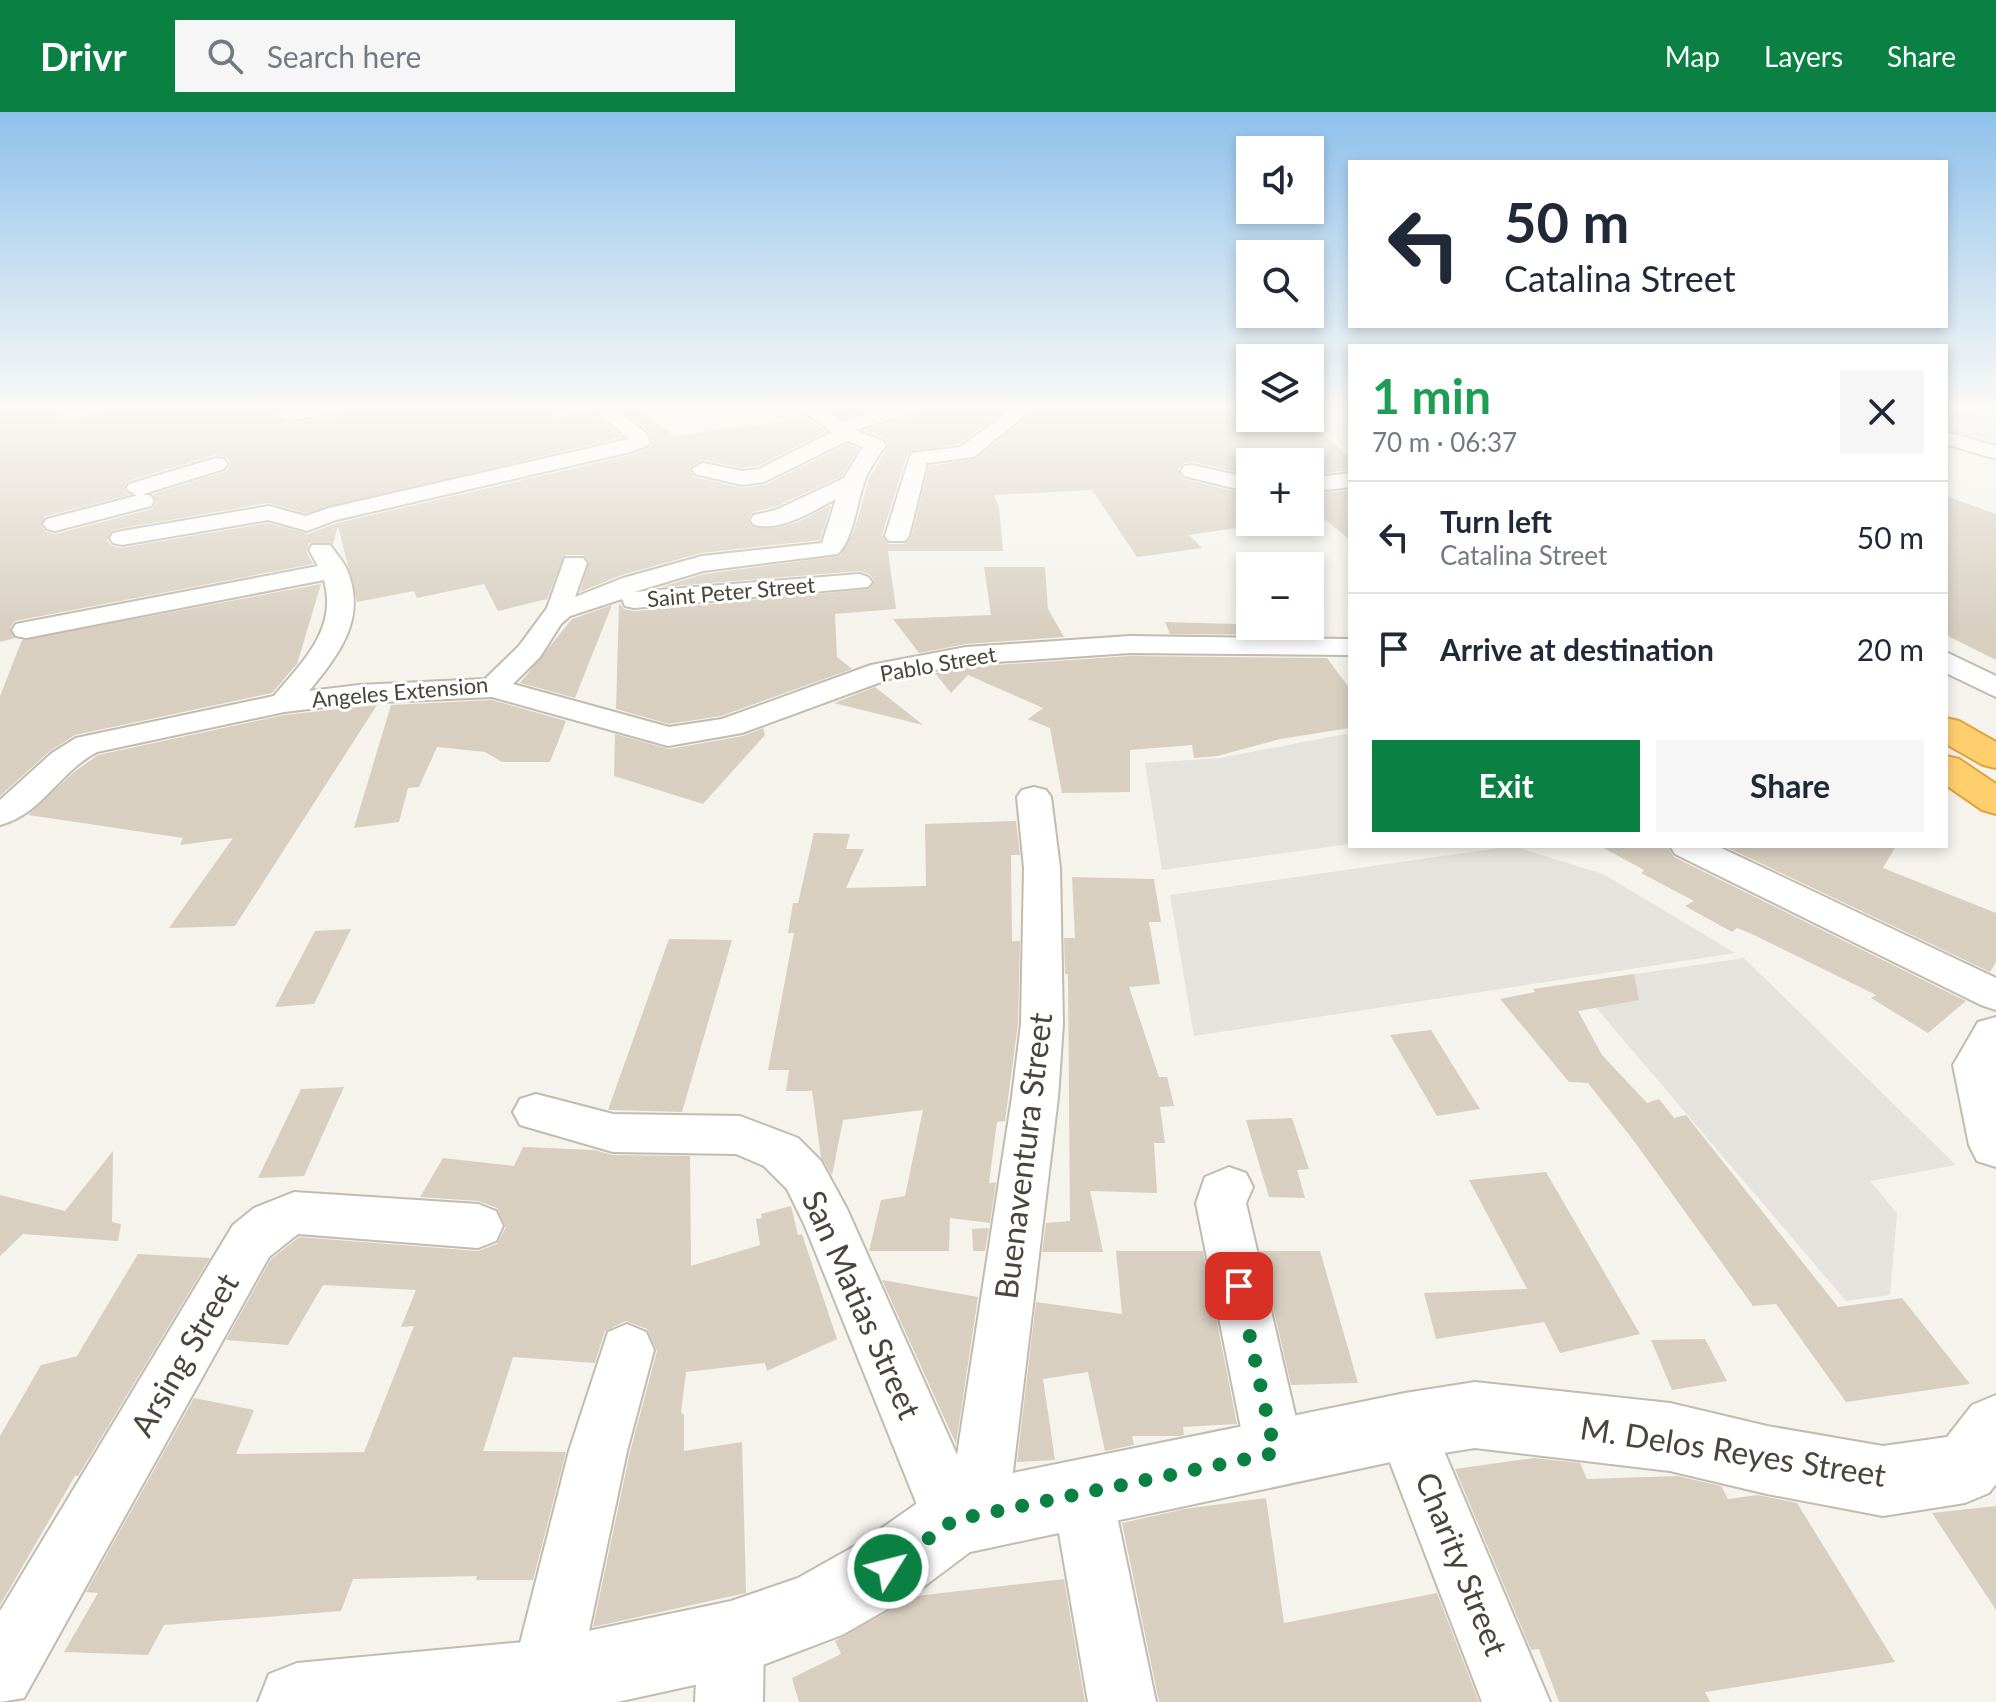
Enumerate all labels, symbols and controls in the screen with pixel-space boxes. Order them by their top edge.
search box [175,20,735,92]
text: Drivr [40,33,127,79]
icon: search [203,34,247,78]
text: Search here [267,38,421,74]
text: Map [1665,39,1720,73]
text: Layers [1764,39,1843,73]
text: Share [1887,39,1956,73]
map controls [1236,136,1324,640]
button: sound [1236,136,1324,224]
text: 50 m [1504,188,1629,255]
icon: left [1372,192,1476,296]
button: search [1236,240,1324,328]
text: Catalina Street [1504,256,1736,300]
button: layers [1236,344,1324,432]
text: 1 min [1372,367,1491,424]
button: close [1840,370,1924,454]
text: 70 m · 06:37 [1372,426,1517,458]
button: + [1236,448,1324,536]
text: Turn left [1440,503,1552,539]
icon: left [1372,515,1416,559]
text: 50 m [1857,519,1924,555]
text: Catalina Street [1440,539,1607,571]
button: − [1236,552,1324,640]
street label: Saint Peter Street [646,571,816,612]
icon: arrive [1372,627,1416,671]
text: Arrive at destination [1440,631,1714,667]
text: 20 m [1857,631,1924,667]
street label: Pablo Street [878,640,998,687]
street label: Angeles Extension [311,670,489,713]
button: Exit [1372,740,1640,832]
button: Share [1656,740,1924,832]
street label: Buenaventura Street [986,1010,1059,1301]
street label: San Matias Street [795,1184,930,1425]
pin [1205,1252,1273,1320]
icon: arrive [1217,1264,1261,1308]
street label: Arsing Street [121,1265,246,1443]
street label: M. Delos Reyes Street [1578,1407,1889,1494]
street label: Charity Street [1408,1466,1517,1661]
position arrow [846,1526,930,1610]

